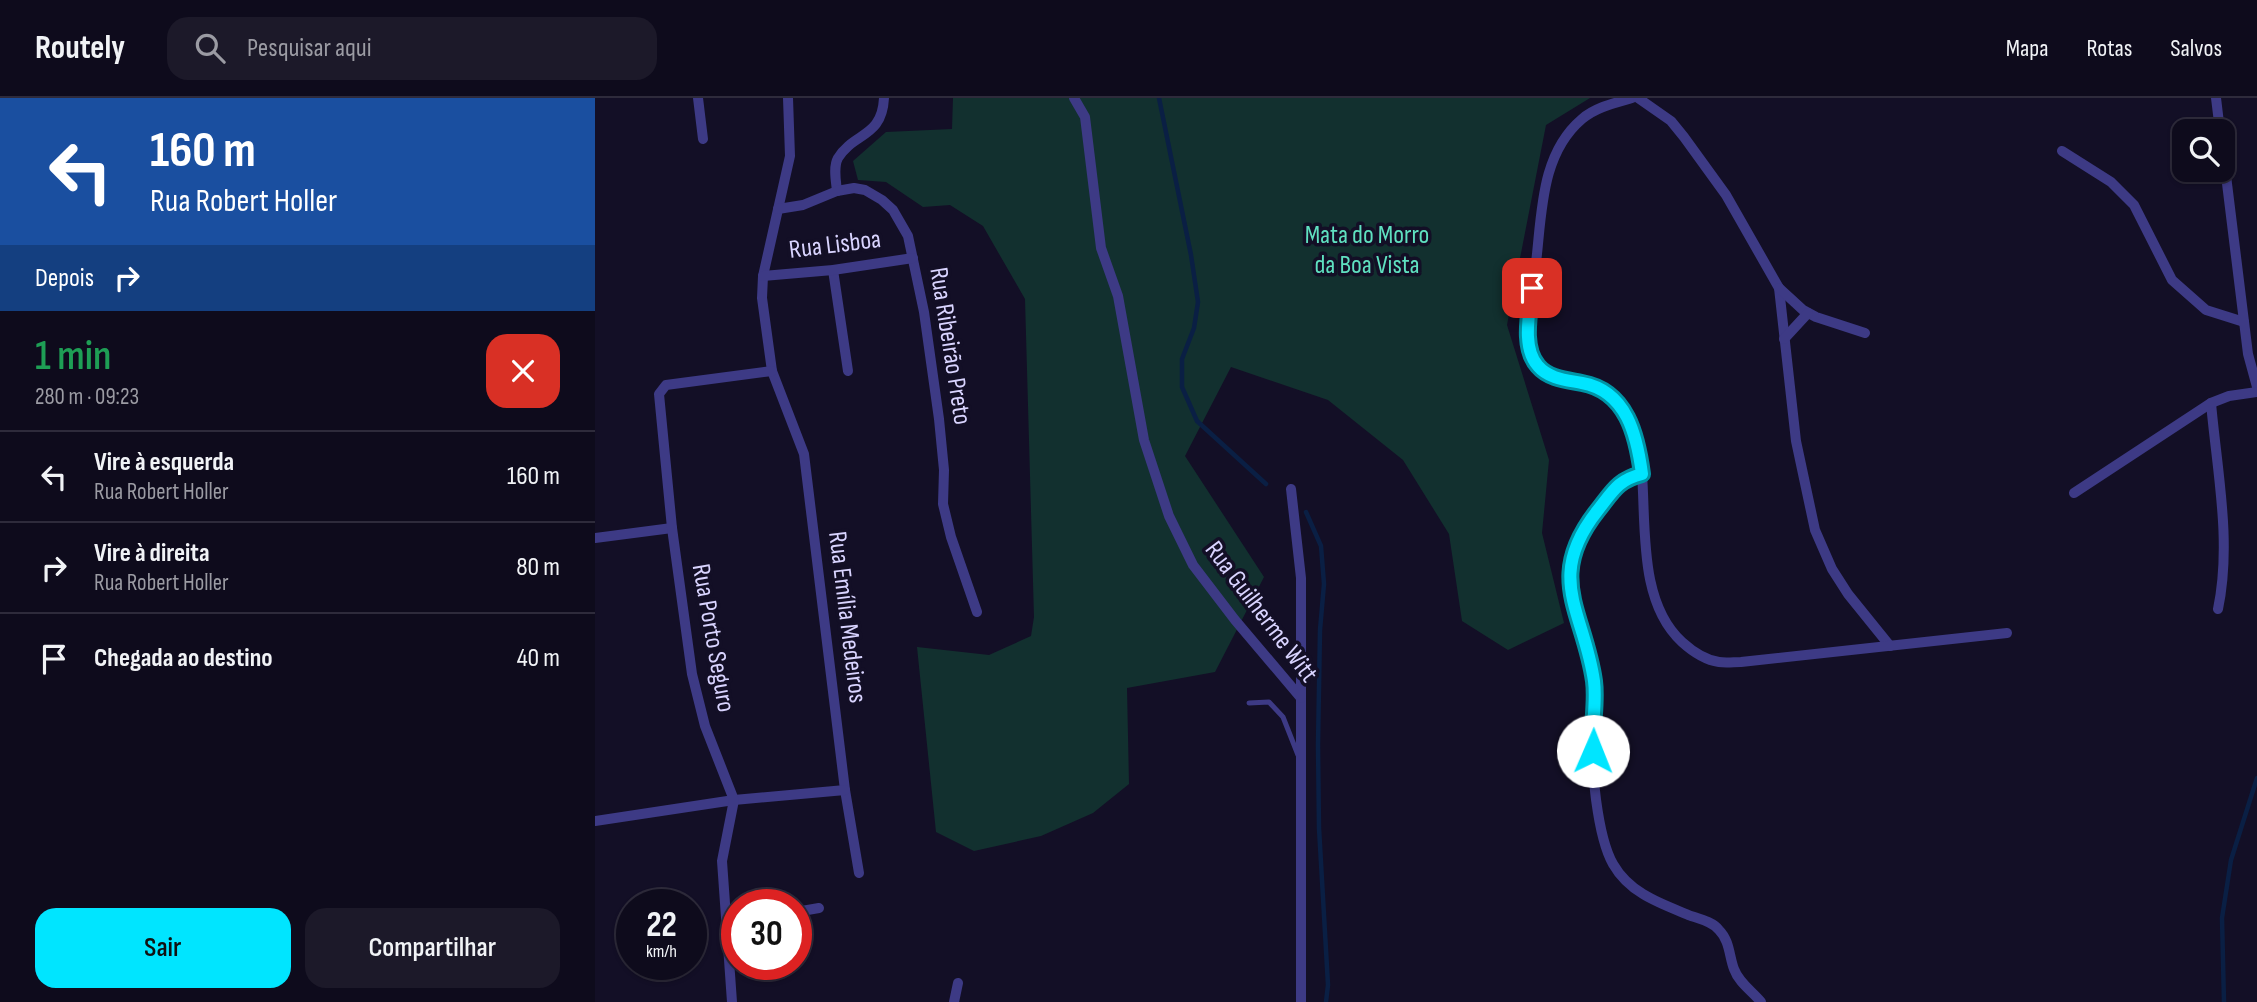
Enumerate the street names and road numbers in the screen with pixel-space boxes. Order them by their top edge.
street label: Rua Lisboa [787,224,883,266]
street label: Rua Ribeirão Preto [922,265,978,427]
street label: Rua Emília Medeiros [821,529,873,705]
street label: Rua Guilherme Witt [1198,535,1324,689]
street label: Rua Porto Seguro [685,562,741,714]

